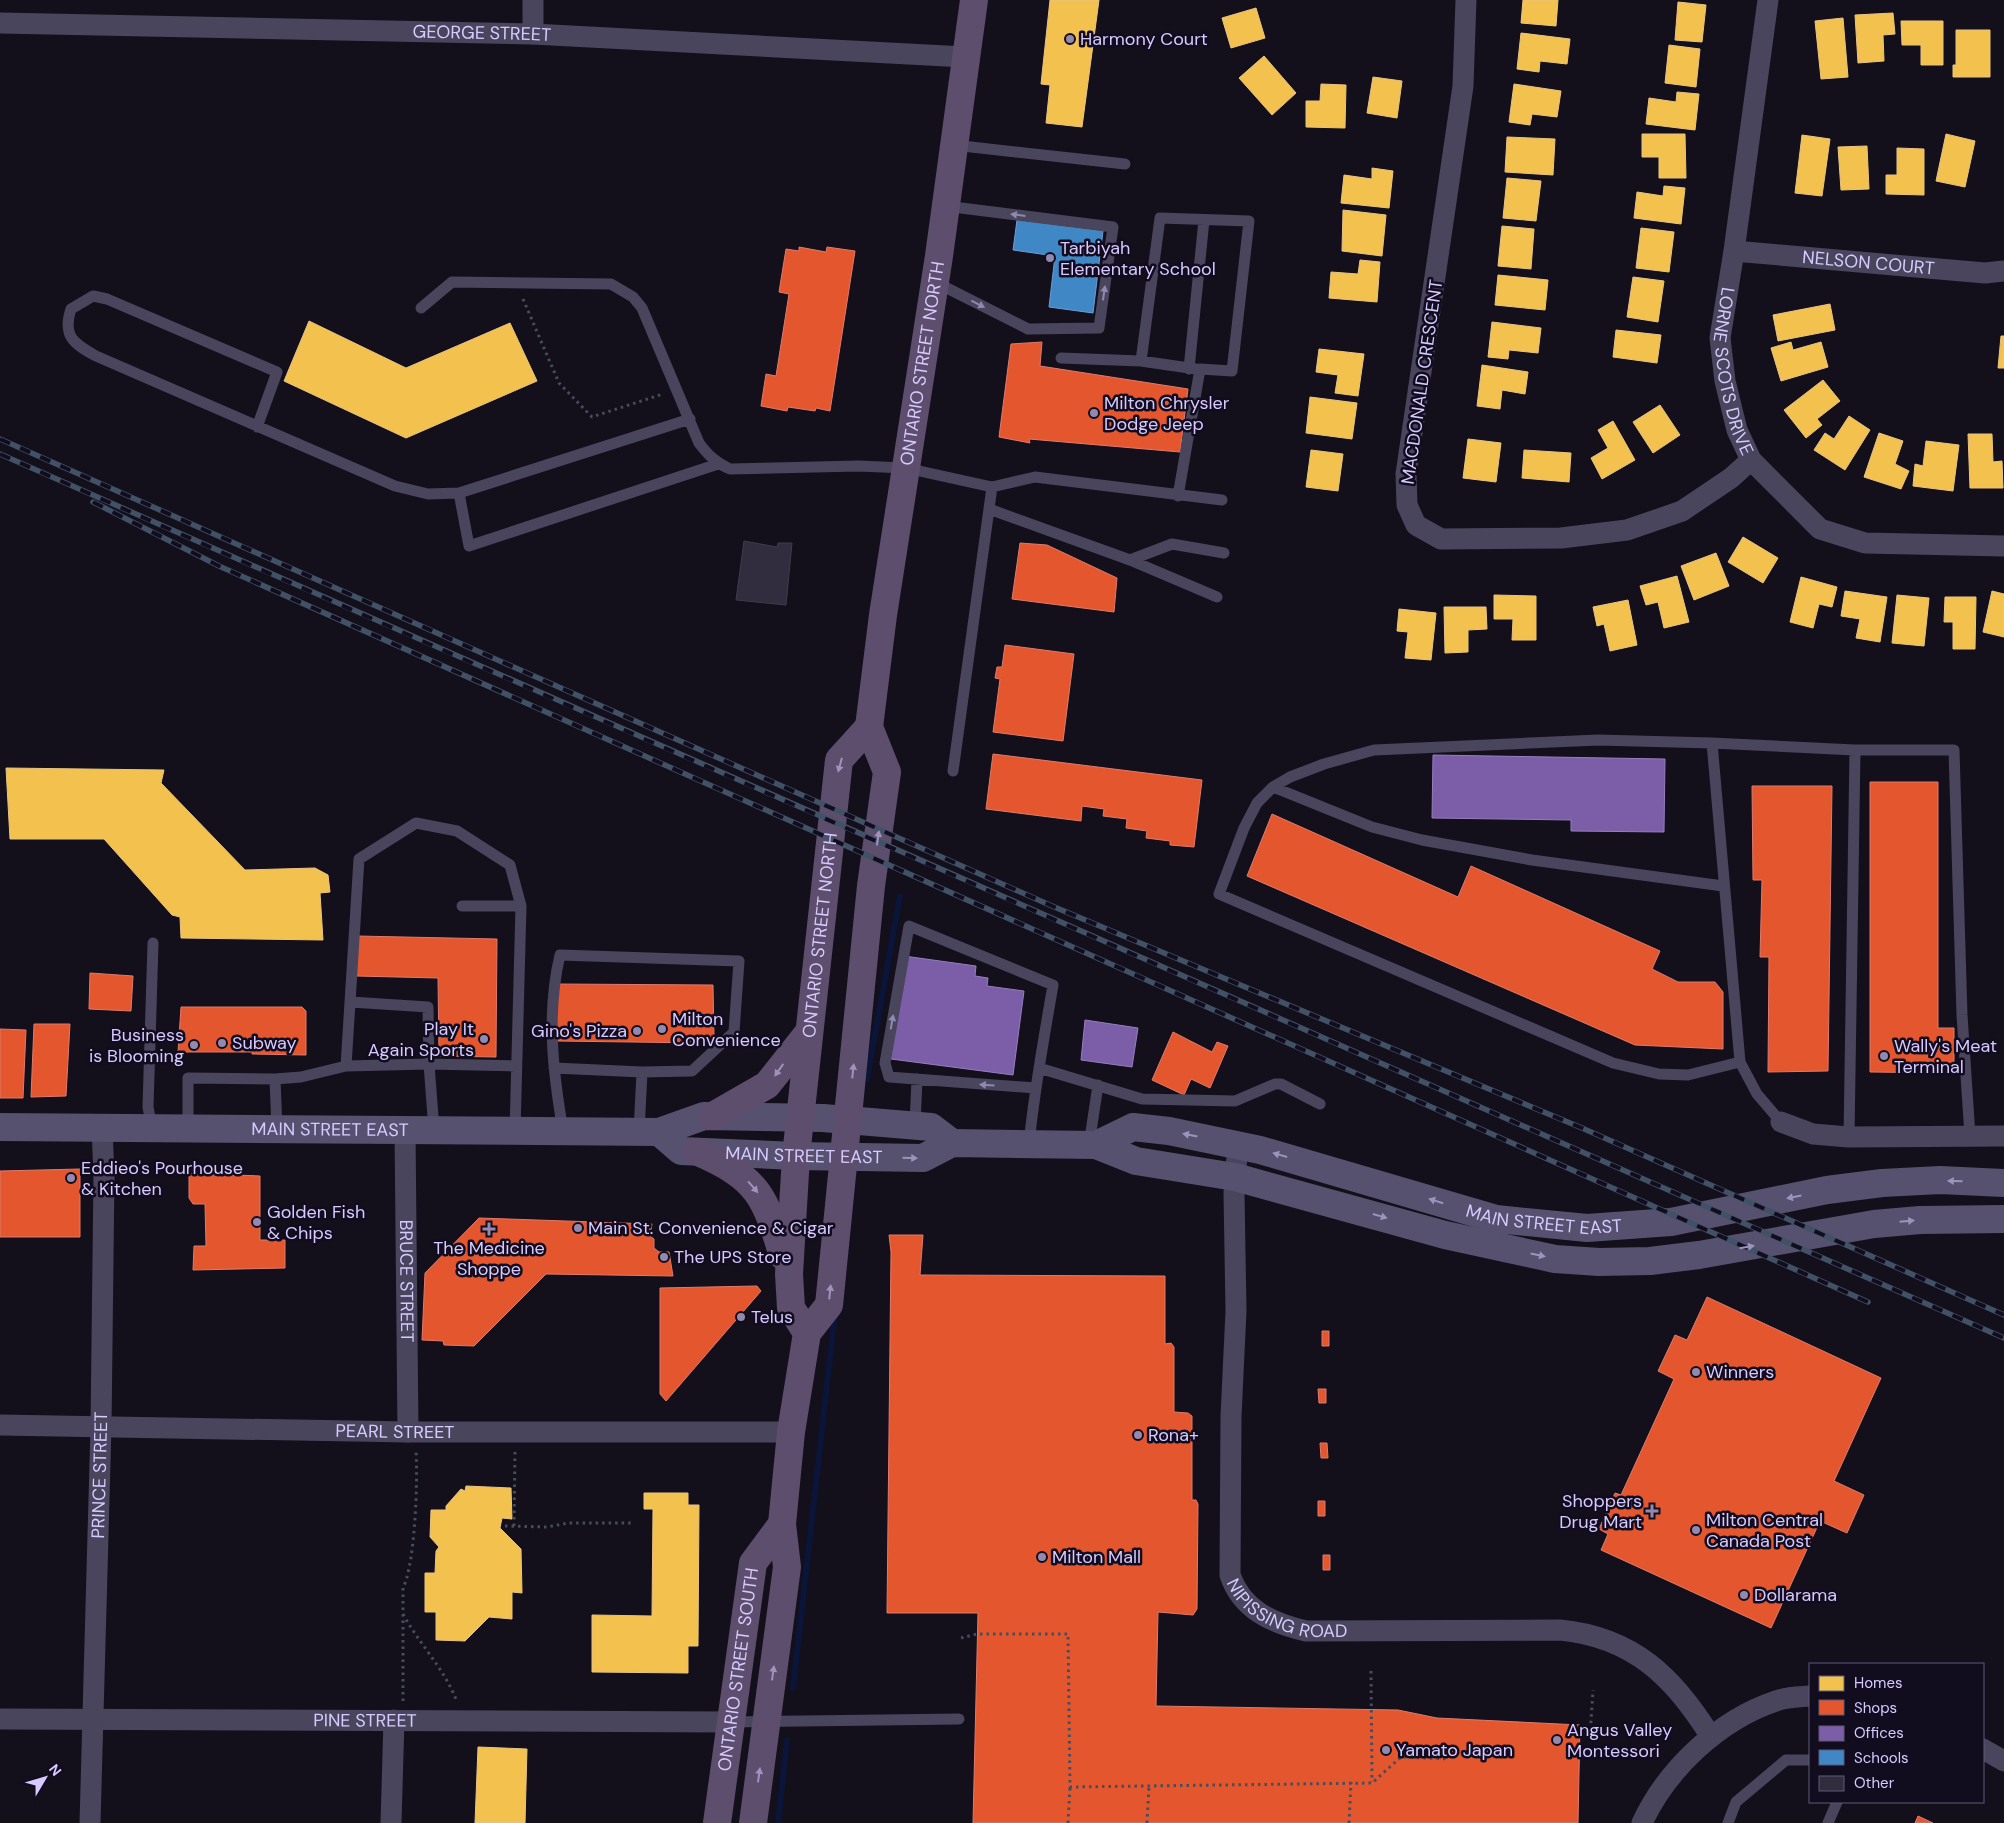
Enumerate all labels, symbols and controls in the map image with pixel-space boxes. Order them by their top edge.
street label: GEORGE STREET [412,20,552,47]
place label: Harmony Court [1080,27,1208,51]
marker: Harmony Court [1064,33,1076,45]
one-way arrow [1010,211,1026,219]
place label: Tarbiyah Elementary School [1060,236,1216,281]
street label: NELSON COURT [1801,245,1936,281]
marker: Tarbiyah Elementary School [1044,252,1056,264]
street label: ONTARIO STREET NORTH [894,260,950,467]
street label: MACDONALD CRESCENT [1396,278,1448,486]
one-way arrow [1100,285,1108,301]
street label: LORNE SCOTS DRIVE [1707,286,1759,459]
one-way arrow [971,300,986,308]
place label: Milton Chrysler Dodge Jeep [1104,391,1230,436]
marker: Milton Chrysler Dodge Jeep [1088,407,1100,419]
one-way arrow [836,757,844,773]
one-way arrow [874,829,882,845]
street label: ONTARIO STREET NORTH [797,831,843,1039]
place label: Milton Convenience [672,1007,781,1052]
one-way arrow [888,1014,896,1030]
place label: Play It Again Sports [368,1017,474,1062]
place label: Gino's Pizza [531,1019,627,1043]
place label: Business is Blooming [89,1023,184,1068]
marker: Milton Convenience [656,1023,668,1035]
marker: Gino's Pizza [631,1025,643,1037]
place label: Subway [232,1031,297,1055]
marker: Play It Again Sports [478,1033,490,1045]
place label: Wally's Meat Terminal [1894,1034,1997,1079]
marker: Subway [216,1037,228,1049]
marker: Business is Blooming [188,1039,200,1051]
marker: Wally's Meat Terminal [1878,1050,1890,1062]
one-way arrow [849,1063,857,1079]
one-way arrow [775,1064,785,1077]
one-way arrow [979,1080,995,1088]
street label: MAIN STREET EAST [251,1117,409,1142]
one-way arrow [1183,1131,1198,1139]
street label: MAIN STREET EAST [725,1141,883,1169]
one-way arrow [1272,1151,1287,1159]
one-way arrow [903,1154,919,1162]
place label: Eddieo's Pourhouse & Kitchen [81,1156,243,1201]
marker: Eddieo's Pourhouse & Kitchen [65,1172,77,1184]
one-way arrow [1947,1177,1963,1185]
one-way arrow [748,1181,759,1194]
one-way arrow [1786,1193,1802,1201]
one-way arrow [1428,1197,1443,1205]
street label: MAIN STREET EAST [1463,1199,1623,1240]
place label: Golden Fish & Chips [267,1200,365,1245]
one-way arrow [1373,1213,1388,1221]
marker: Golden Fish & Chips [251,1216,263,1228]
place label: Main St. Convenience & Cigar [588,1216,834,1240]
one-way arrow [1900,1217,1916,1225]
street label: BRUCE STREET [394,1220,419,1342]
marker: Main St. Convenience & Cigar [572,1222,584,1234]
marker: The Medicine Shoppe [483,1223,495,1235]
place label: The Medicine Shoppe [433,1236,545,1281]
one-way arrow [1739,1242,1755,1250]
place label: The UPS Store [674,1245,791,1269]
marker: The UPS Store [658,1251,670,1263]
one-way arrow [1530,1252,1546,1260]
one-way arrow [826,1284,834,1300]
place label: Telus [751,1305,793,1329]
marker: Telus [735,1311,747,1323]
place label: Winners [1706,1360,1774,1384]
marker: Winners [1690,1366,1702,1378]
street label: PRINCE STREET [86,1411,113,1539]
street label: PEARL STREET [335,1419,454,1444]
place label: Rona+ [1148,1423,1199,1447]
marker: Rona+ [1132,1429,1144,1441]
place label: Shoppers Drug Mart [1559,1489,1642,1534]
marker: Shoppers Drug Mart [1646,1505,1658,1517]
place label: Milton Central Canada Post [1706,1508,1823,1553]
marker: Milton Central Canada Post [1690,1524,1702,1536]
place label: Milton Mall [1052,1545,1141,1569]
marker: Milton Mall [1036,1551,1048,1563]
street label: ONTARIO STREET SOUTH [712,1566,764,1773]
street label: NIPISSING ROAD [1221,1574,1347,1644]
place label: Dollarama [1754,1583,1837,1607]
marker: Dollarama [1738,1589,1750,1601]
legend [1809,1663,1984,1803]
one-way arrow [769,1665,777,1681]
text: Homes [1854,1673,1903,1693]
text: Shops [1854,1698,1897,1718]
street label: PINE STREET [313,1708,417,1733]
place label: Angus Valley Montessori [1567,1718,1672,1763]
text: Offices [1854,1723,1904,1743]
marker: Angus Valley Montessori [1551,1734,1563,1746]
place label: Yamato Japan [1396,1738,1513,1762]
marker: Yamato Japan [1380,1744,1392,1756]
text: Schools [1854,1748,1909,1768]
north arrow [20,1753,70,1803]
text: N [45,1760,65,1780]
one-way arrow [755,1766,763,1782]
text: Other [1854,1773,1895,1793]

